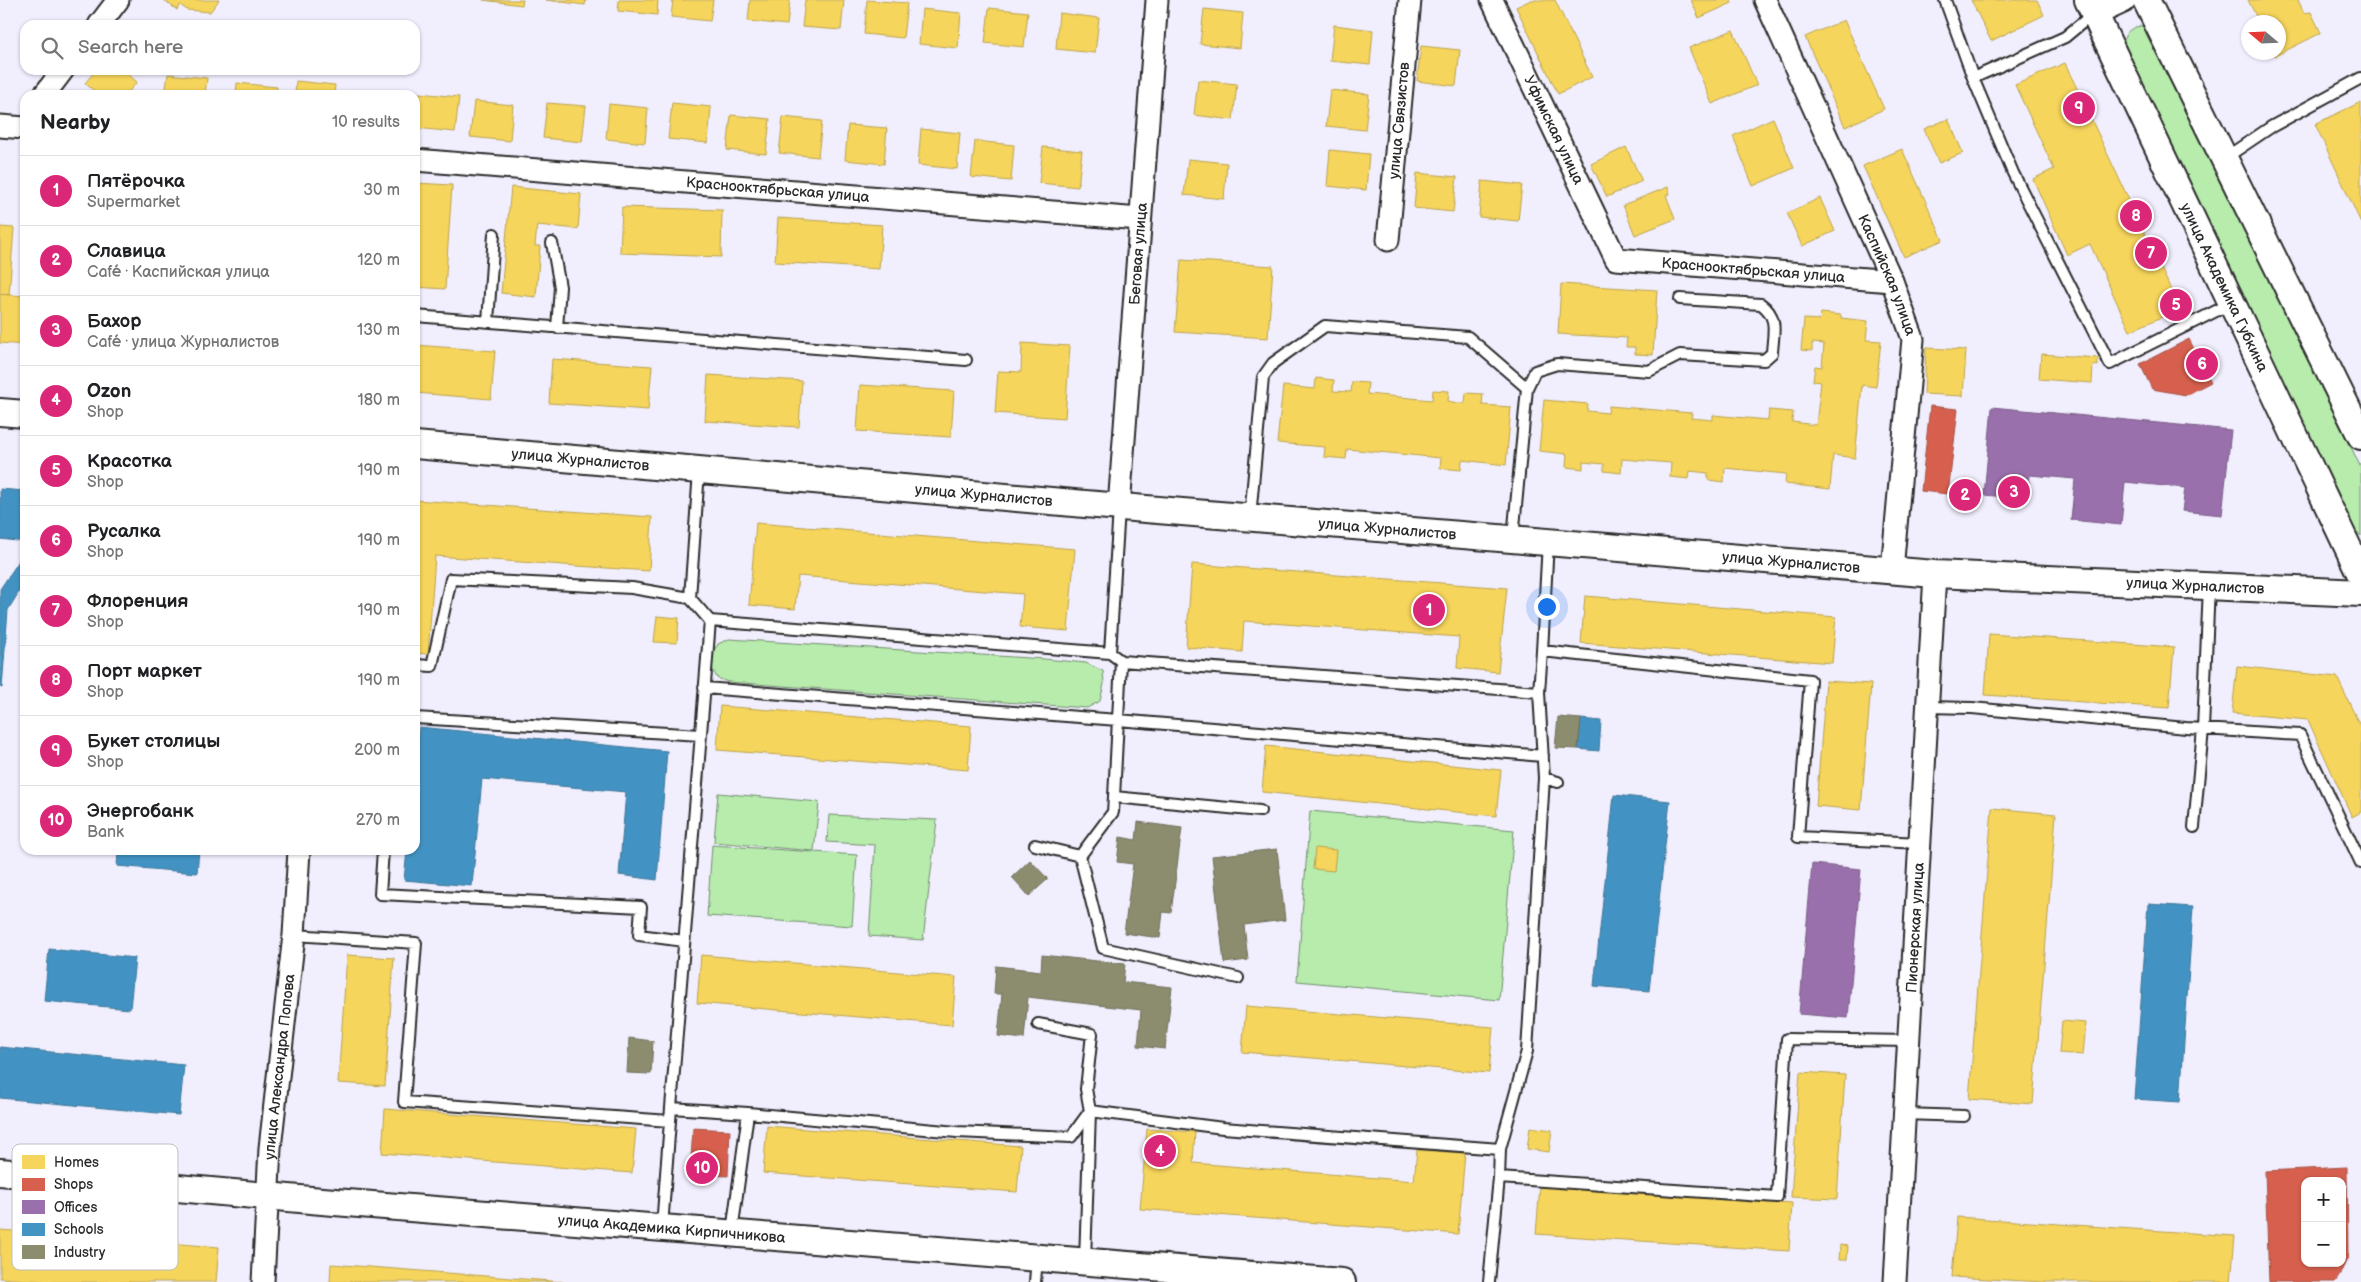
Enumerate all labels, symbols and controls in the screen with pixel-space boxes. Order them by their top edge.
north arrow [2241,15,2286,60]
search box [20,20,420,75]
icon: search [38,34,66,62]
text: Search here [78,36,183,59]
street label: улица Связистов [1384,61,1414,180]
street label: Уфимская улица [1520,72,1588,188]
pin: 9 [2063,89,2095,127]
text: Nearby [40,110,110,135]
text: 10 results [332,113,400,132]
text: Пятёрочка [87,170,185,193]
street label: Краснооктябрьская улица [685,173,870,206]
text: 1 [53,181,59,200]
text: 30 m [363,181,400,200]
text: Supermarket [87,193,180,212]
pin: 8 [2120,197,2152,235]
street label: улица Академика Губкина [2176,200,2273,375]
street label: Беговая улица [1125,202,1151,306]
street label: Каспийская улица [1854,211,1921,338]
pin: 7 [2135,234,2167,272]
text: Славица [87,240,165,263]
text: 2 [51,251,61,270]
text: 120 m [357,251,400,270]
street label: Краснооктябрьская улица [1661,253,1846,287]
text: Café · Каспийская улица [87,263,270,282]
pin: 5 [2160,286,2192,324]
text: Бахор [87,310,141,333]
text: 3 [51,321,61,340]
text: 130 m [357,321,400,340]
text: Café · улица Журналистов [87,333,279,352]
pin: 6 [2186,345,2218,383]
text: Ozon [87,380,131,403]
text: 4 [51,391,61,410]
text: 180 m [358,391,400,410]
text: Shop [87,403,124,422]
street label: улица Журналистов [511,444,650,475]
text: Красотка [87,450,172,473]
text: 5 [51,461,61,480]
text: 190 m [358,461,400,480]
text: Shop [87,473,124,492]
pin: 3 [1998,473,2030,511]
pin: 2 [1949,476,1981,514]
street label: улица Журналистов [914,480,1054,511]
street label: улица Журналистов [1318,514,1457,544]
text: Русалка [87,520,161,543]
text: 6 [51,531,61,550]
text: 190 m [358,531,400,550]
text: Shop [87,543,124,562]
street label: улица Журналистов [1721,547,1861,577]
street label: улица Журналистов [2126,573,2265,598]
text: Флоренция [87,590,188,613]
pin: 1 [1413,591,1445,629]
your location [1534,594,1560,620]
text: 7 [52,601,60,620]
text: 190 m [358,601,400,620]
text: Shop [87,613,124,632]
text: Порт маркет [87,660,202,683]
text: 8 [51,671,61,690]
text: 190 m [358,671,400,690]
text: Shop [87,683,124,702]
text: Букет столицы [87,730,220,753]
text: 9 [51,741,61,760]
text: 200 m [354,741,400,760]
text: Shop [87,753,124,772]
text: Энергобанк [87,800,193,823]
text: 10 [48,811,64,830]
text: 270 m [356,811,400,830]
text: Bank [87,823,124,842]
street label: Пионерская улица [1902,862,1928,993]
street label: улица Александра Попова [260,973,299,1160]
pin: 4 [1144,1132,1176,1170]
legend [12,1144,178,1270]
pin: 10 [686,1149,718,1187]
text: Homes [54,1154,99,1171]
text: Shops [54,1176,93,1193]
map controls [2301,1177,2346,1267]
button: + [2301,1177,2346,1222]
text: Offices [54,1199,97,1216]
street label: улица Академика Кирпичникова [557,1210,786,1247]
text: Schools [54,1221,104,1238]
button: − [2301,1222,2346,1267]
text: Industry [54,1244,106,1261]

